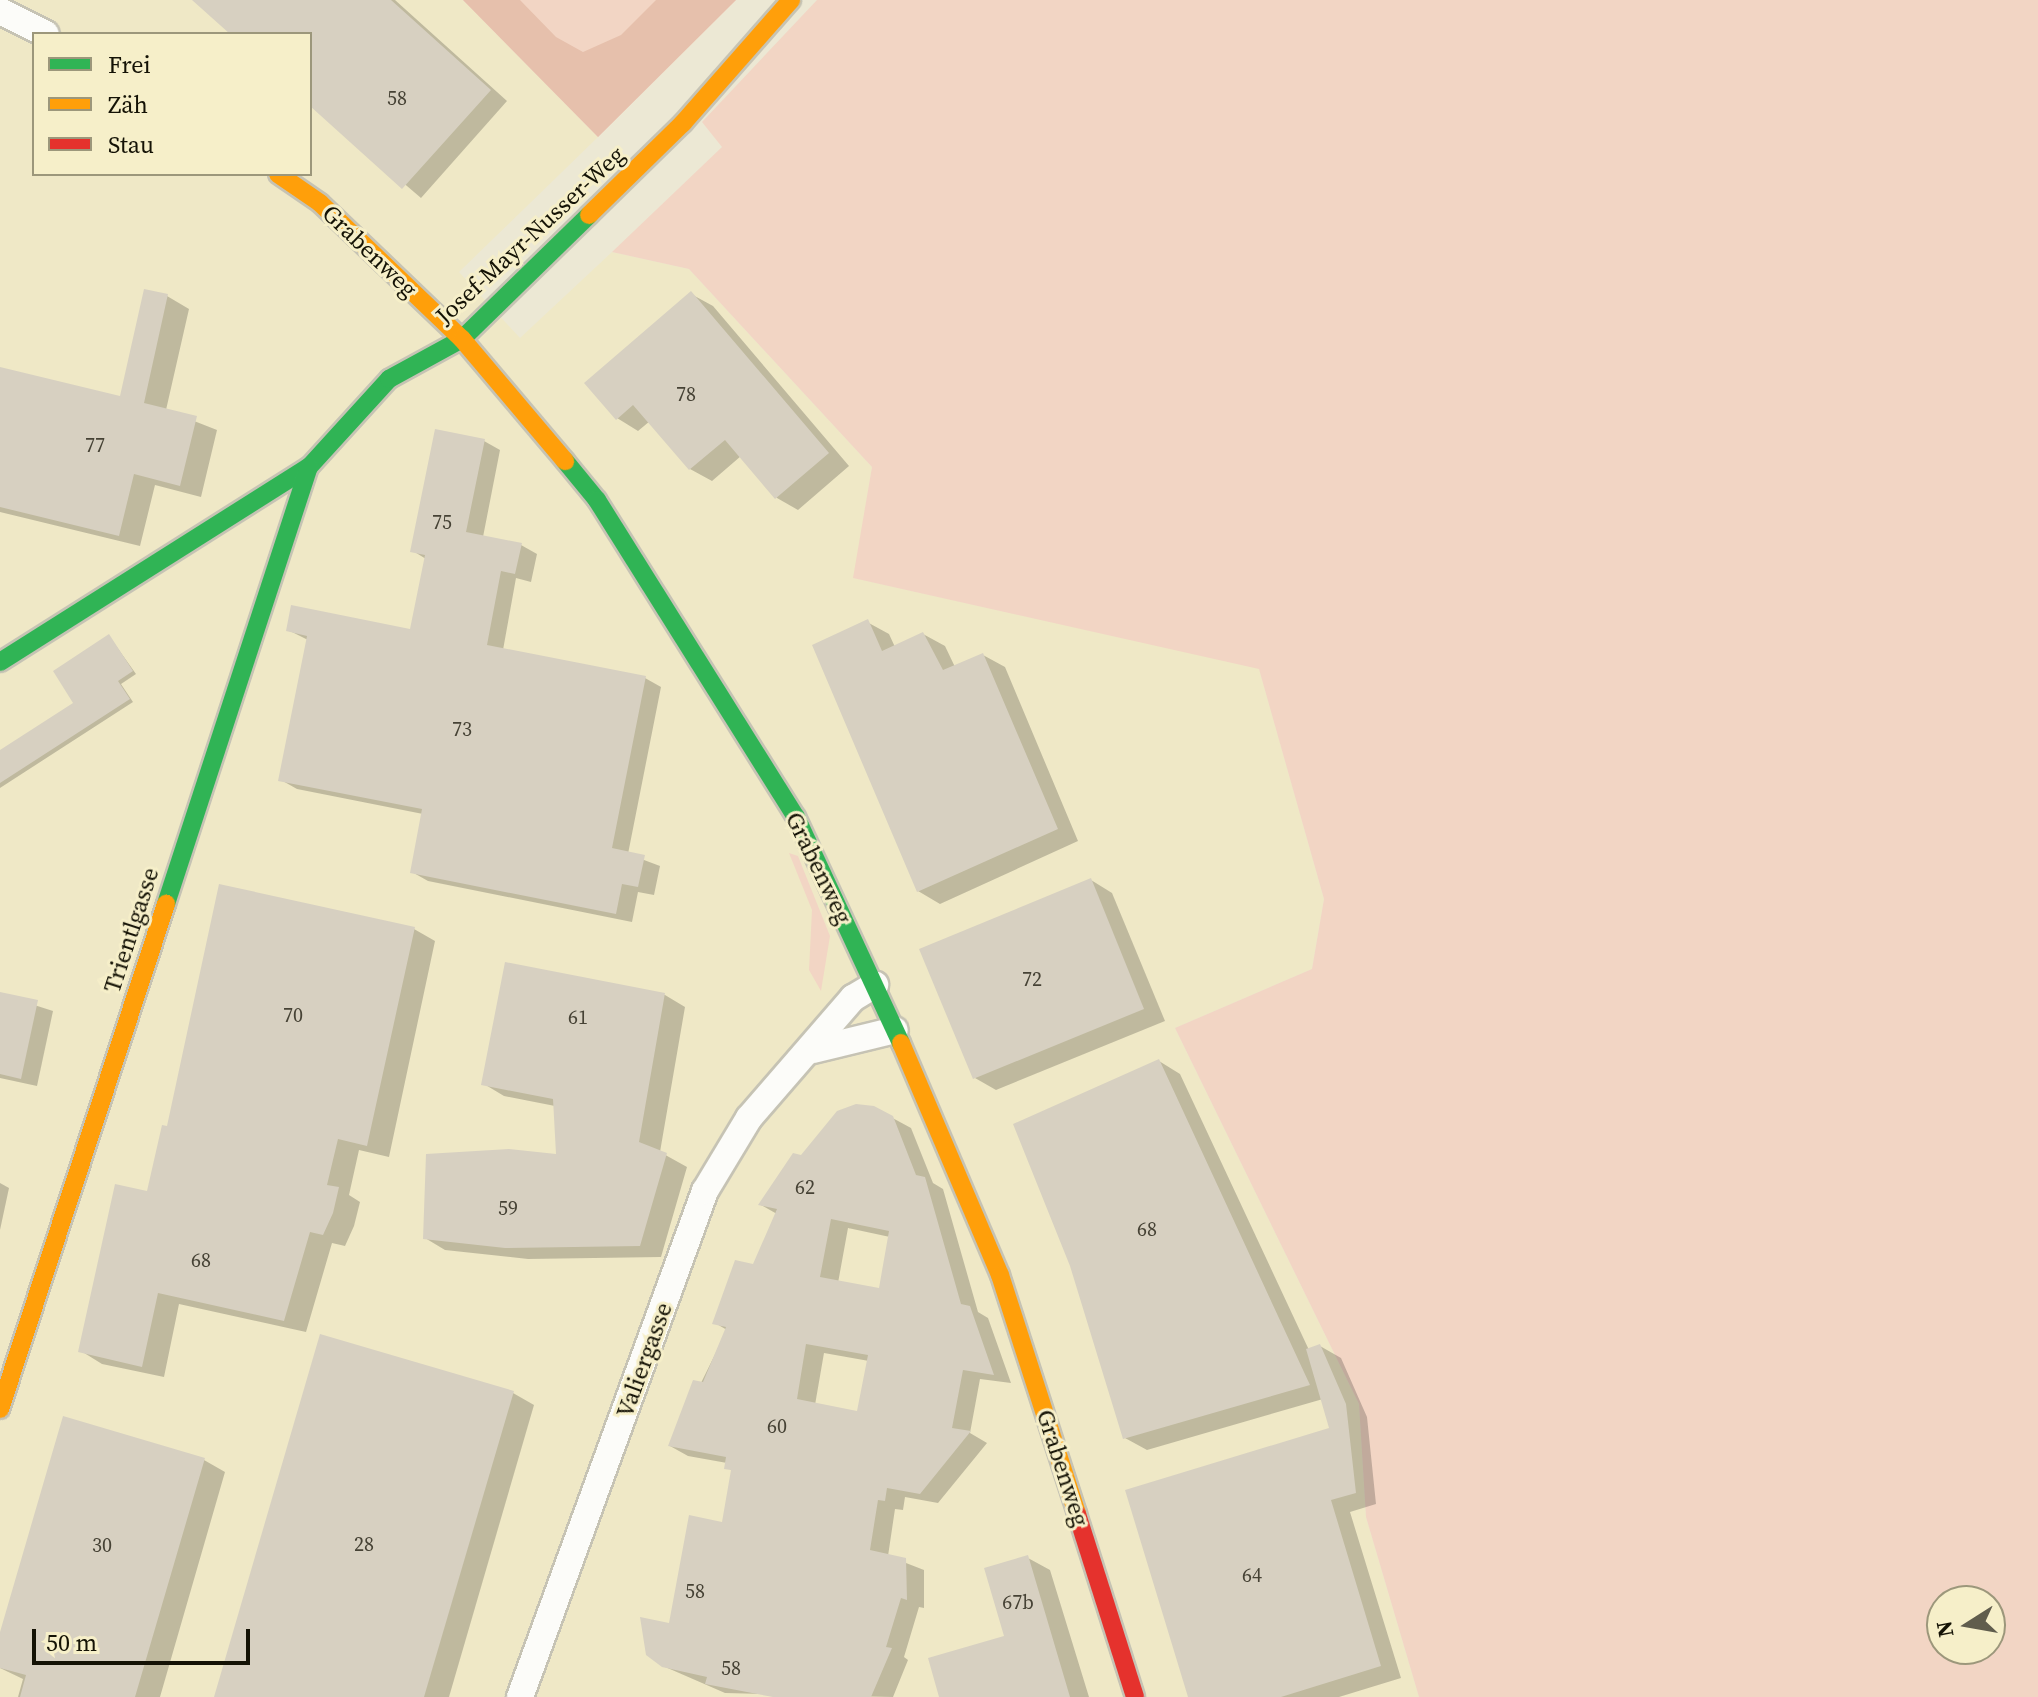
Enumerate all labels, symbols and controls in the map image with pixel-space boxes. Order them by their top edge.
legend [32,32,312,176]
text: Frei [108,48,151,81]
house number: 58 [387,86,407,110]
text: Zäh [108,88,148,121]
text: Stau [108,128,154,161]
street label: Josef-Mayr-Nusser-Weg [430,140,630,330]
street label: Grabenweg [317,199,423,303]
house number: 78 [676,382,696,406]
house number: 77 [85,433,105,457]
house number: 75 [432,510,452,534]
house number: 73 [452,717,472,741]
street label: Grabenweg [780,807,858,929]
street label: Trientlgasse [97,864,165,996]
house number: 72 [1022,967,1042,991]
house number: 70 [283,1003,303,1027]
house number: 61 [568,1005,588,1029]
house number: 62 [795,1175,815,1199]
house number: 59 [498,1196,518,1220]
house number: 68 [1137,1217,1157,1241]
house number: 68 [191,1248,211,1272]
street label: Valiergasse [610,1299,678,1421]
street label: Grabenweg [1031,1406,1095,1530]
house number: 60 [767,1414,787,1438]
house number: 28 [354,1532,374,1556]
house number: 30 [92,1533,112,1557]
house number: 64 [1242,1563,1262,1587]
house number: 58 [685,1579,705,1603]
north arrow [1926,1585,2006,1665]
house number: 67b [1002,1590,1034,1614]
scale bar [36,1613,254,1663]
text: N [1928,1618,1961,1640]
text: 50 m [46,1626,97,1659]
house number: 58 [721,1656,741,1680]

